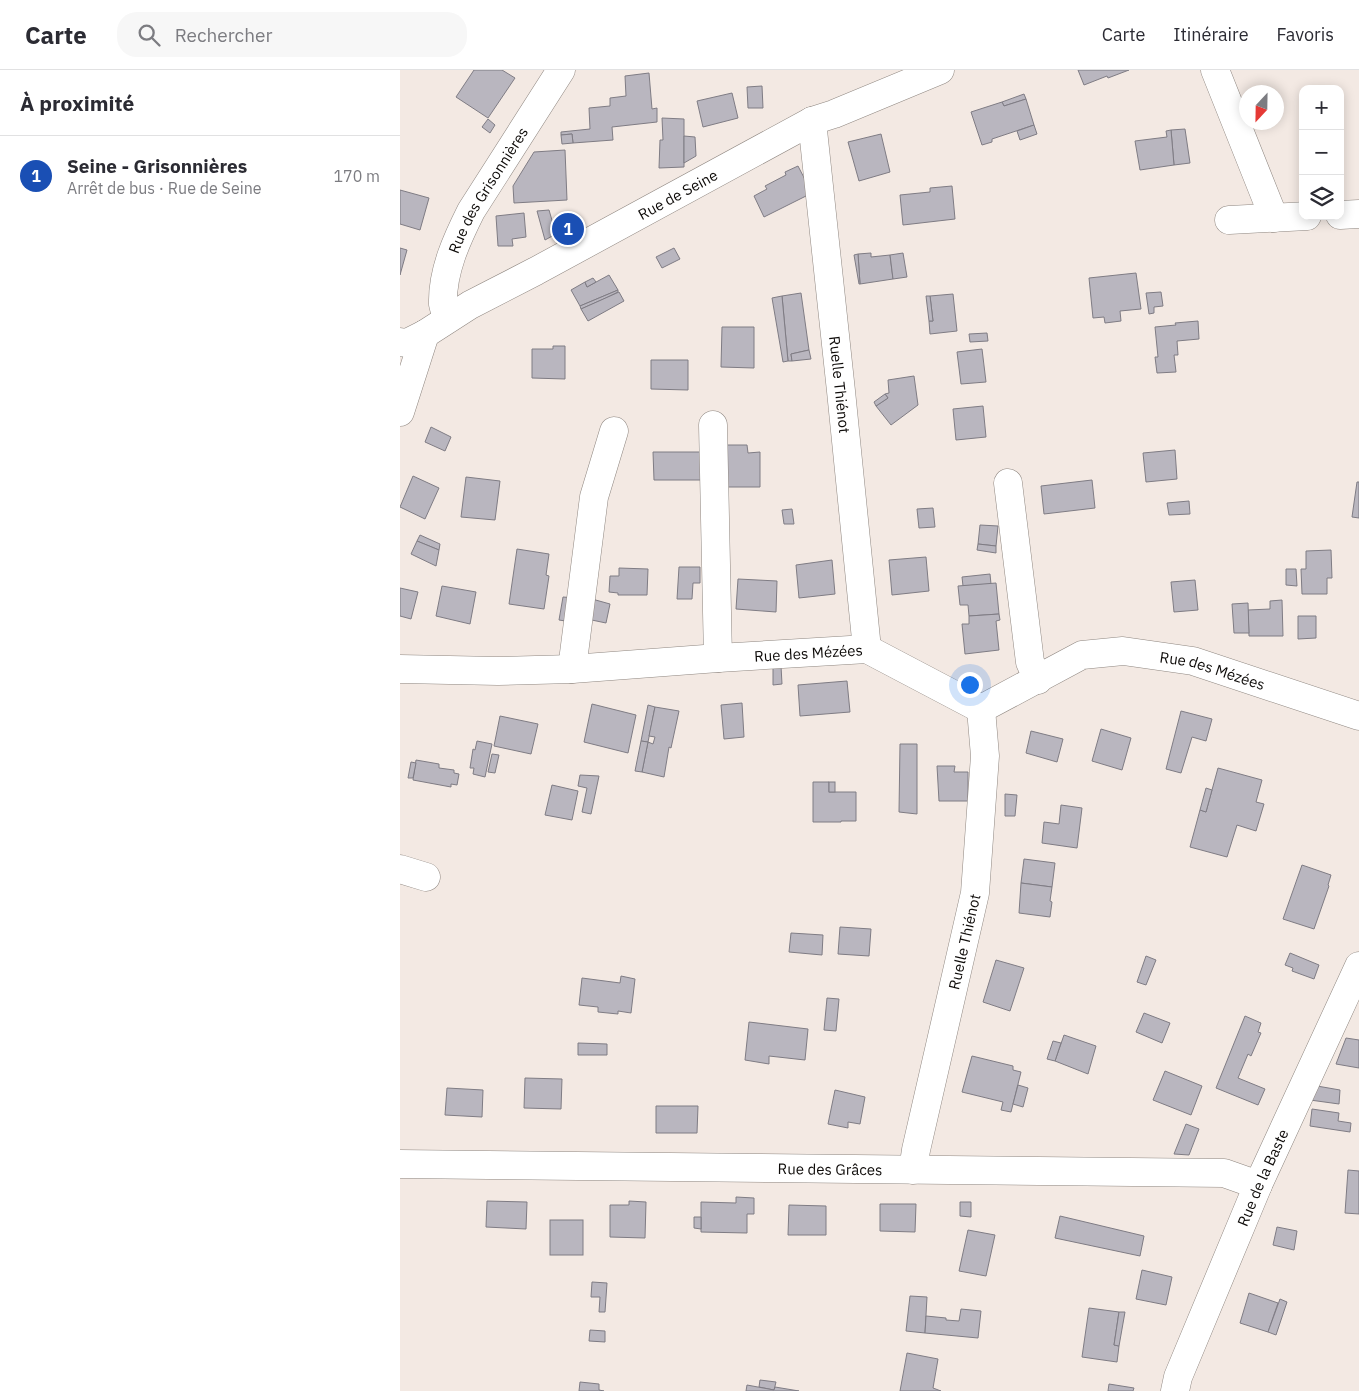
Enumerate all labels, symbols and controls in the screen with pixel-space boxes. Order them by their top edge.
search box [117,12,467,57]
text: Carte [25,19,87,51]
icon: search [135,21,163,49]
text: Rechercher [175,23,272,47]
text: Carte [1102,23,1145,46]
text: Itinéraire [1173,23,1249,46]
text: Favoris [1277,23,1334,46]
north arrow [1239,85,1284,130]
map controls [1299,85,1344,220]
button: + [1299,85,1344,130]
text: À proximité [20,89,134,117]
street label: Rue des Grisonnières [444,123,532,256]
button: − [1299,130,1344,175]
text: Seine - Grisonnières [67,154,247,178]
street label: Rue de Seine [634,165,721,223]
text: 1 [31,166,41,186]
text: 170 m [333,166,380,186]
button: layers [1299,175,1344,220]
text: Arrêt de bus · Rue de Seine [67,178,262,198]
pin: 1 [552,210,584,248]
street label: Ruelle Thiénot [826,335,855,434]
street label: Rue des Mézées [754,640,863,665]
street label: Rue des Mézées [1159,647,1268,694]
your location [957,672,983,698]
street label: Ruelle Thiénot [944,892,984,991]
street label: Rue de la Baste [1232,1126,1292,1229]
street label: Rue des Grâces [778,1159,882,1179]

